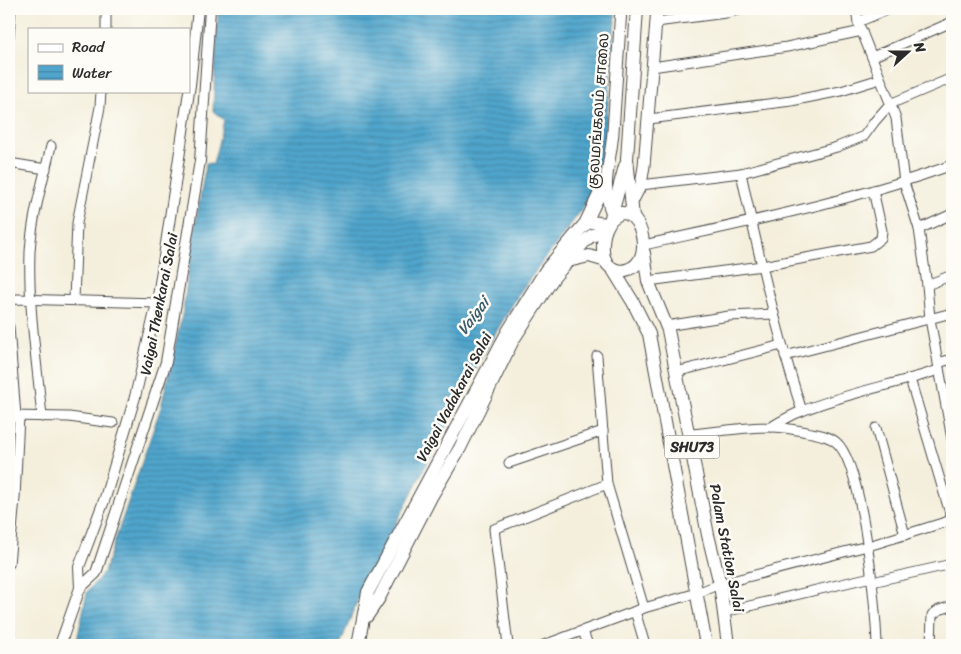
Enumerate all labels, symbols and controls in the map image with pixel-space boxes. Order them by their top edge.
legend [28,28,190,92]
north arrow [884,28,934,78]
street label: குலமங்கலம் சாலை [580,32,616,190]
text: Road [72,34,105,60]
text: N [906,38,933,57]
text: Water [72,60,112,86]
street label: Vaigai Thenkarai Salai [132,230,186,378]
water label: Vaigai [449,288,499,341]
street label: Vaigai Vadakarai Salai [409,327,500,467]
road number: SHU73 [664,436,720,458]
street label: Palam Station Salai [702,482,752,615]

